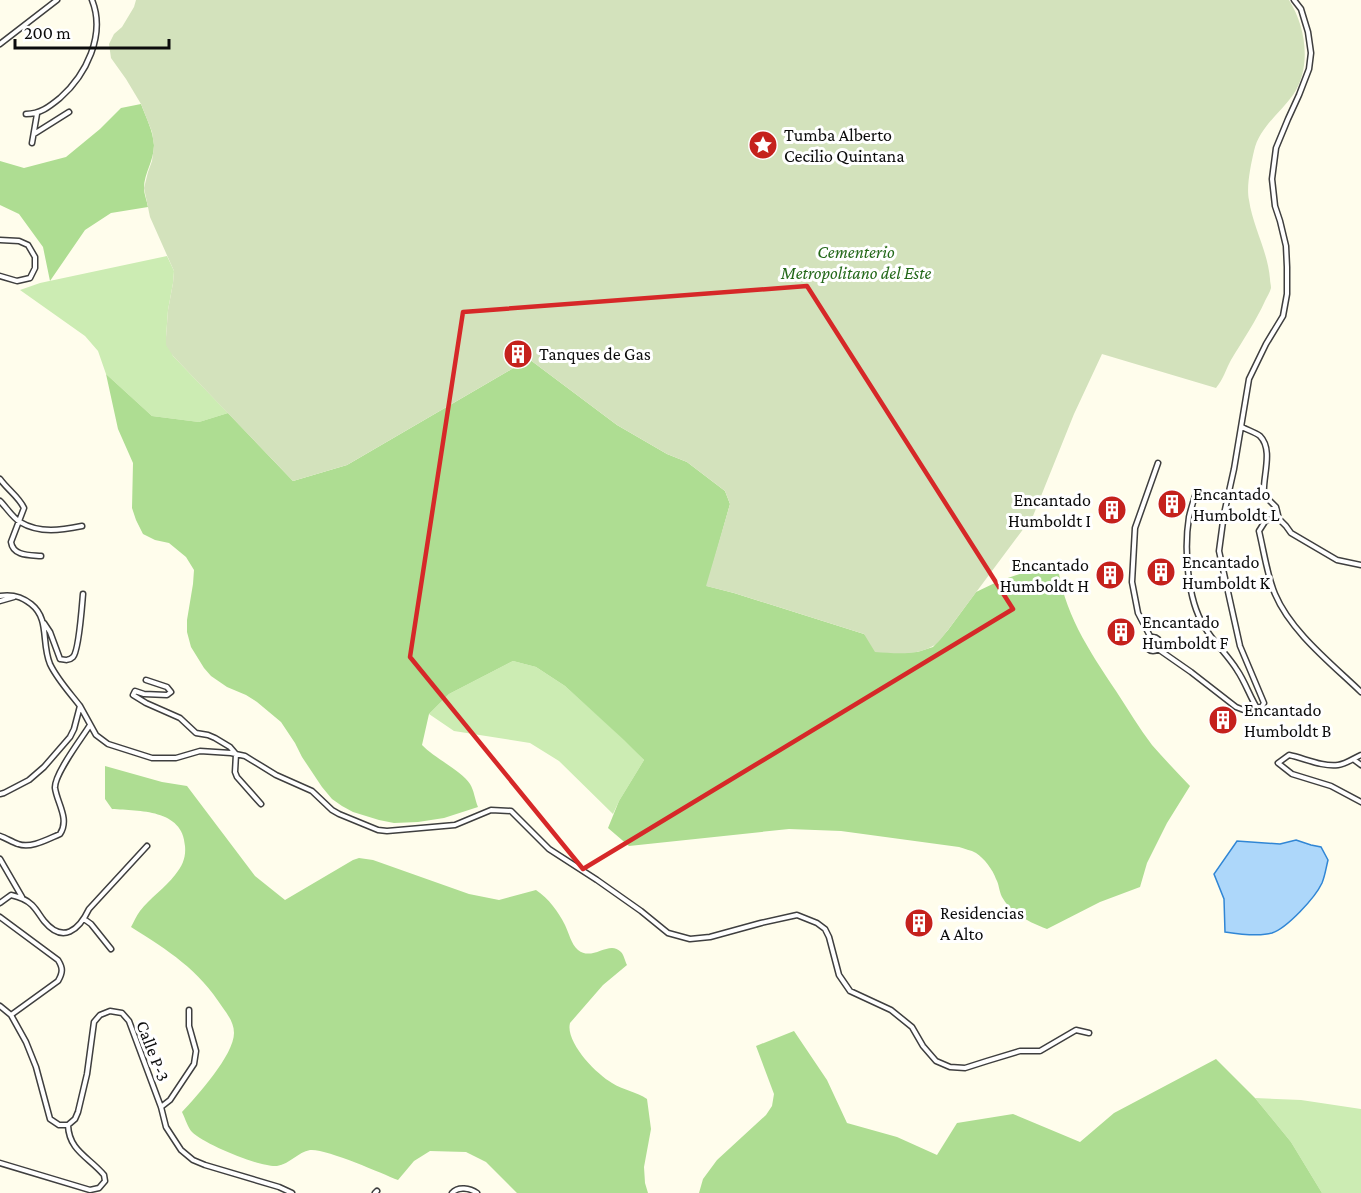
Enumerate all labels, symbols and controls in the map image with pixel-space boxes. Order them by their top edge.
scale bar [15,12,170,50]
text: 200 m [24,23,71,43]
place label: Tumba Alberto Cecilio Quintana [784,125,905,166]
place icon: Tumba Alberto Cecilio Quintana [747,129,779,161]
park label: Cementerio Metropolitano del Este [780,242,931,283]
building icon: Tanques de Gas [502,338,534,370]
place label: Tanques de Gas [539,344,651,364]
place label: Encantado Humboldt L [1193,484,1280,525]
building icon: Encantado Humboldt L [1156,488,1188,520]
place label: Encantado Humboldt I [1008,490,1091,531]
building icon: Encantado Humboldt I [1096,494,1128,526]
place label: Encantado Humboldt K [1182,552,1271,593]
place label: Encantado Humboldt H [1000,555,1089,596]
building icon: Encantado Humboldt K [1145,556,1177,588]
building icon: Encantado Humboldt H [1094,559,1126,591]
place label: Encantado Humboldt F [1142,612,1229,653]
building icon: Encantado Humboldt F [1105,616,1137,648]
place label: Encantado Humboldt B [1244,700,1332,741]
building icon: Encantado Humboldt B [1207,704,1239,736]
place label: Residencias A Alto [940,903,1024,944]
building icon: Residencias A Alto [903,907,935,939]
street label: Calle P-3 [132,1018,174,1084]

